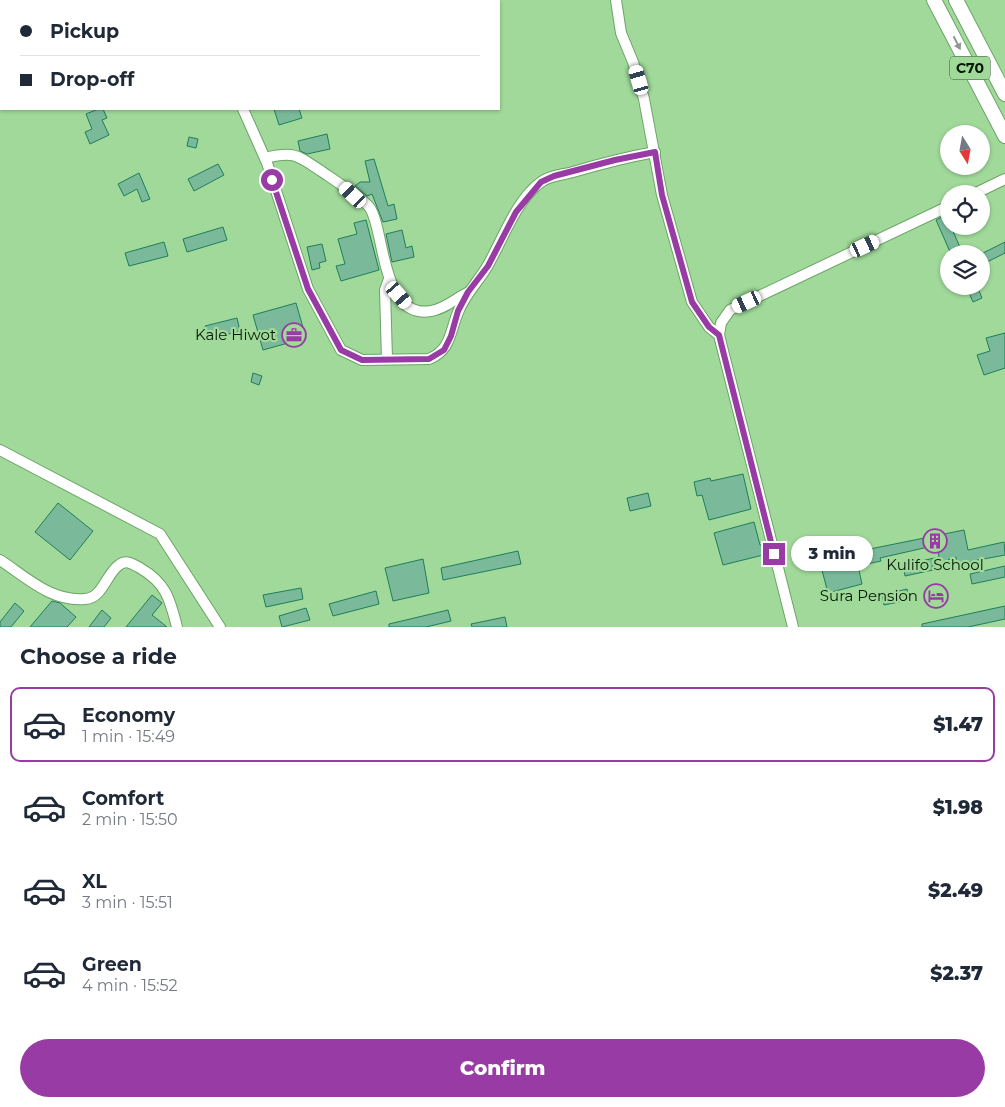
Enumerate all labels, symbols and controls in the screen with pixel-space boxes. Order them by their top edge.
text: Pickup [50,20,119,43]
one-way arrow [953,36,961,51]
road number: C70 [950,56,990,80]
car [627,64,650,96]
text: Drop-off [50,68,134,91]
north arrow [940,125,990,175]
map controls [940,125,990,295]
route start [261,169,283,191]
car [336,179,369,211]
button: locate [940,185,990,235]
car [848,233,881,259]
button: layers [940,245,990,295]
car [383,279,414,311]
car [730,289,763,315]
office icon: Kale Hiwot [281,322,307,348]
place label: Kale Hiwot [195,325,276,344]
building icon: Kulifo School [922,528,948,554]
callout: 3 min [792,536,874,572]
route end [763,543,785,565]
text: 3 min [808,544,856,563]
place label: Kulifo School [886,555,984,574]
hotel icon: Sura Pension [923,583,949,609]
place label: Sura Pension [820,586,918,605]
text: Choose a ride [20,643,177,670]
icon: car [22,702,67,747]
text: Economy [82,704,175,727]
text: $1.47 [933,713,983,736]
text: 1 min · 15:49 [82,727,175,746]
icon: car [22,785,67,830]
text: Comfort [82,787,164,810]
text: $1.98 [933,796,983,819]
text: 2 min · 15:50 [82,810,178,829]
icon: car [22,868,67,913]
text: XL [82,870,107,893]
text: $2.49 [928,879,983,902]
text: 3 min · 15:51 [82,893,173,912]
icon: car [22,951,67,996]
text: Green [82,953,142,976]
text: $2.37 [930,962,983,985]
text: 4 min · 15:52 [82,976,178,995]
button: Confirm [20,1039,985,1097]

